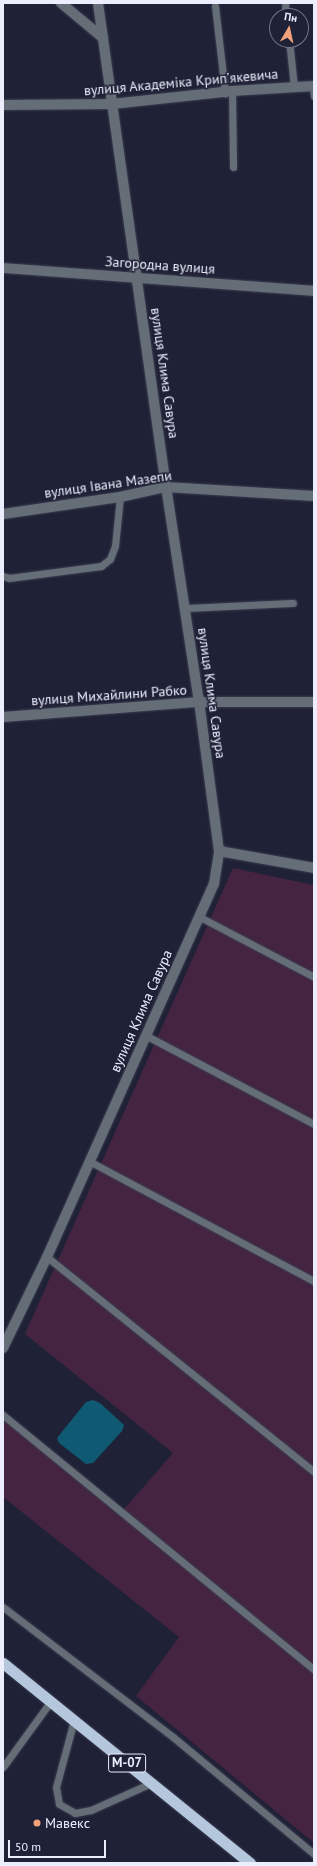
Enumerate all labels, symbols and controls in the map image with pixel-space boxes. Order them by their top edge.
north arrow [269,8,309,48]
text: Пн [283,9,298,25]
street label: вулиця Академіка Крипʼякевича [83,65,279,99]
street label: Загородна вулиця [105,253,215,277]
street label: вулиця Клима Савура [147,306,183,440]
street label: вулиця Івана Мазепи [43,467,173,501]
street label: вулиця Клима Савура [194,626,230,760]
street label: вулиця Михайлини Рабко [31,681,187,709]
street label: вулиця Клима Савура [106,947,176,1075]
road number: М-07 [108,1752,146,1774]
place label: Мавекс [45,1815,90,1831]
marker: Мавекс [32,1818,42,1828]
scale bar [10,1832,108,1858]
text: 50 m [15,1839,41,1854]

